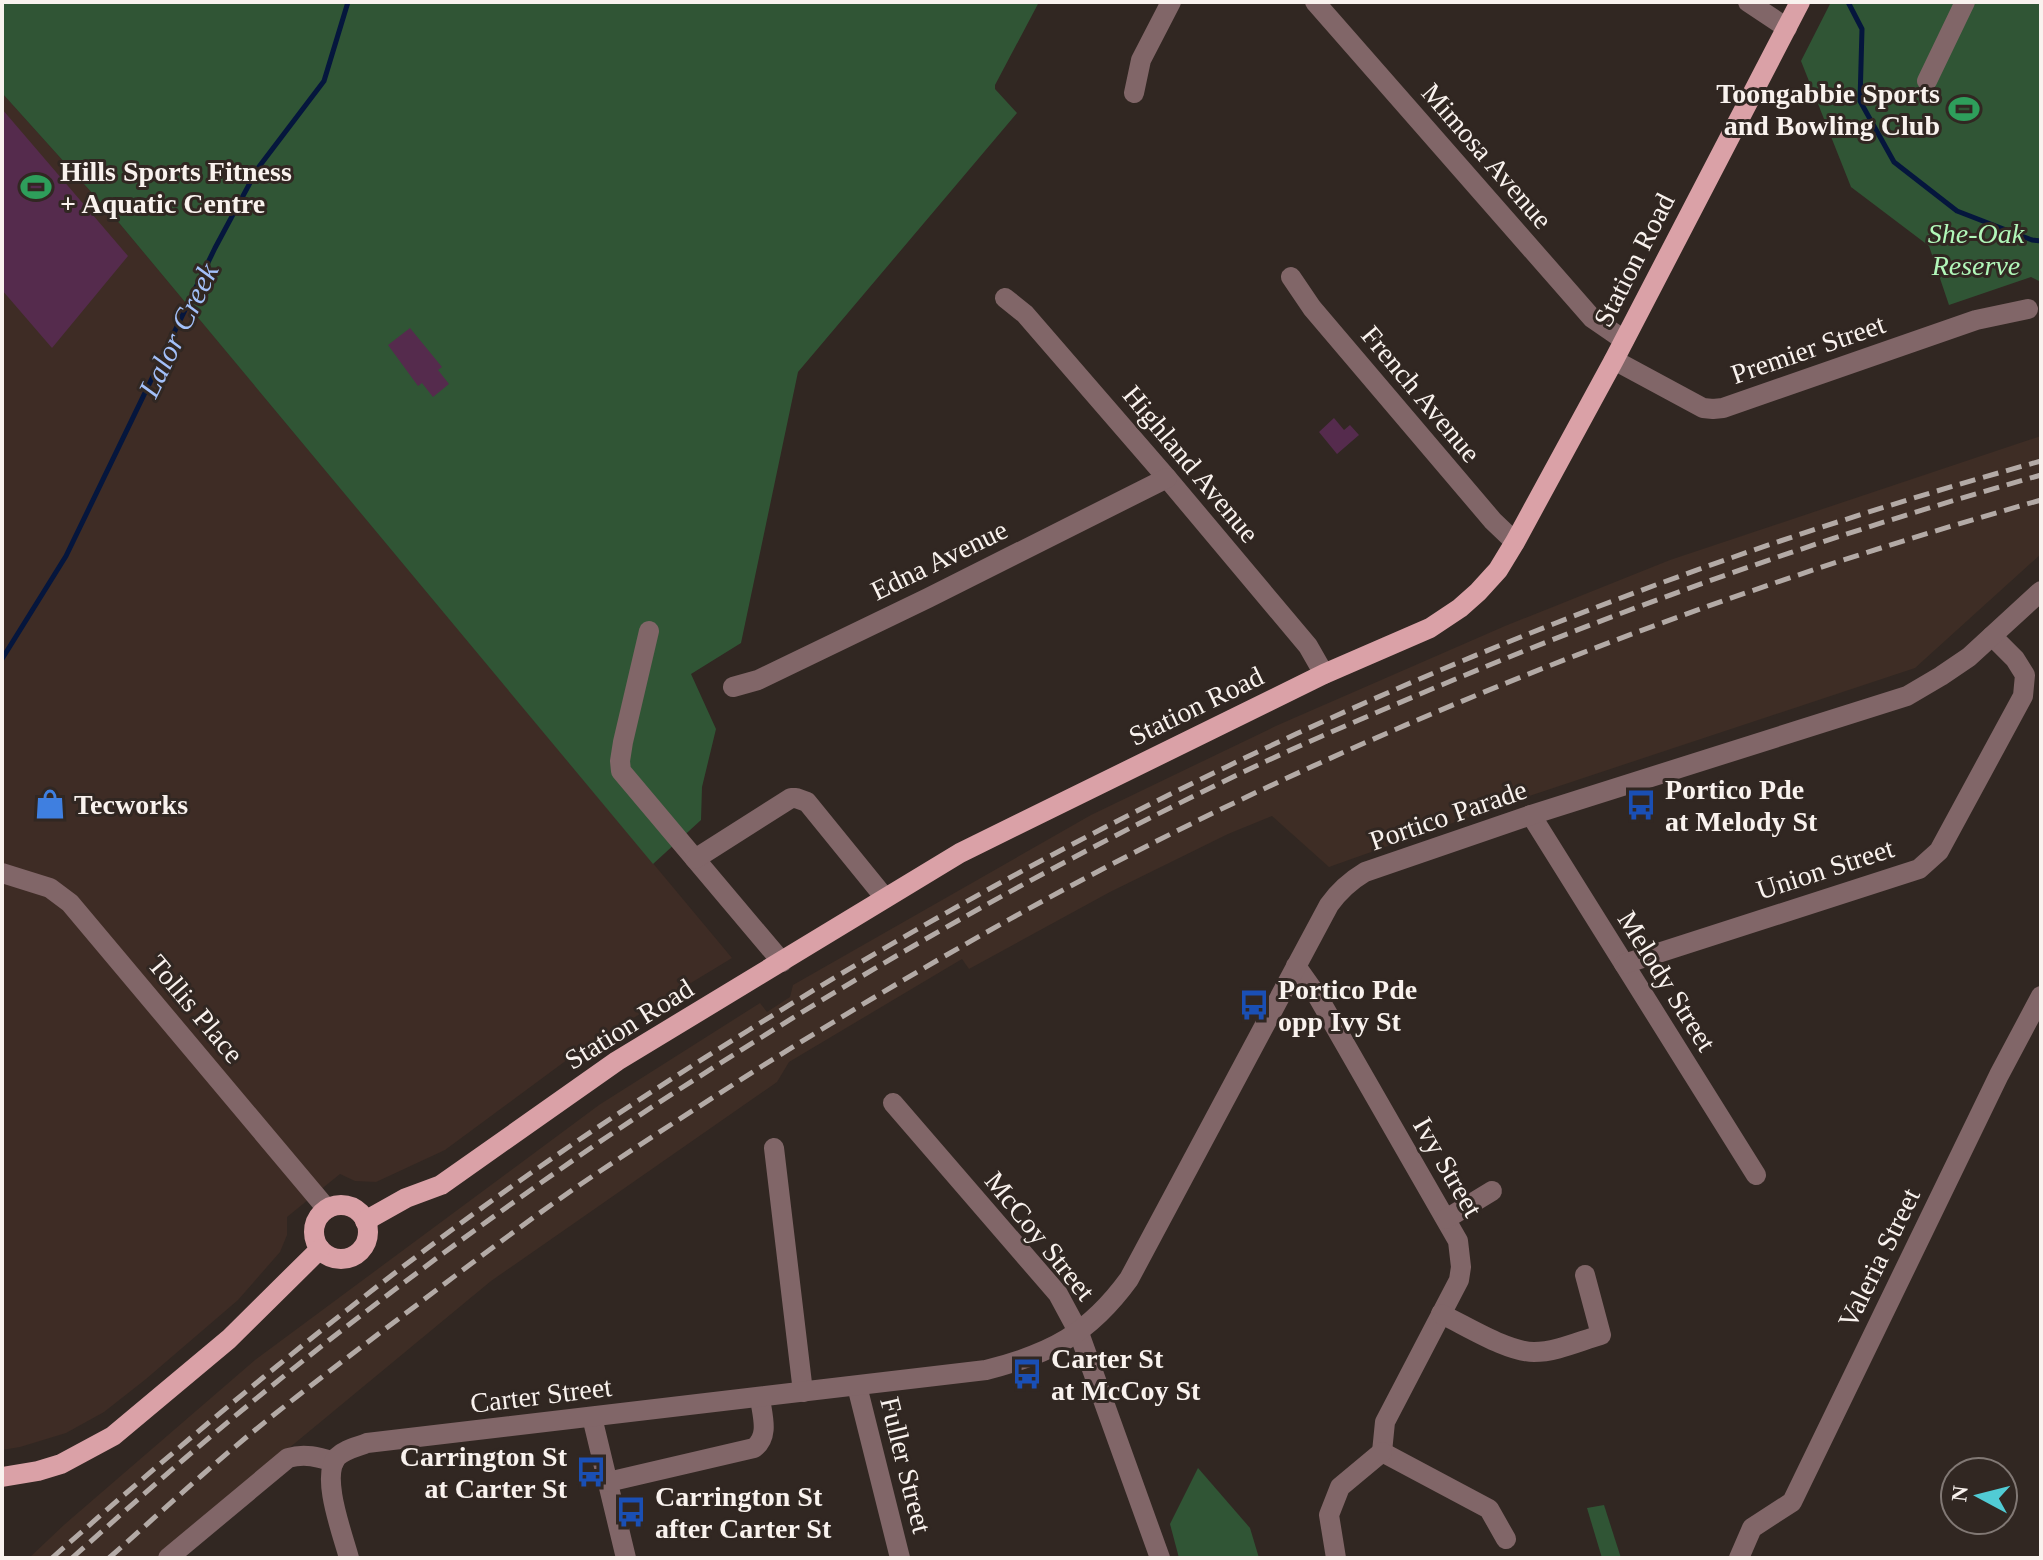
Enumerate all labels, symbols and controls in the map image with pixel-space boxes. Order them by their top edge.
street label: Mimosa Avenue [1416,77,1558,235]
place label: Toongabbie Sports and Bowling Club [1716,78,1940,141]
sports icon: Toongabbie Sports and Bowling Club [1947,92,1981,126]
place label: Hills Sports Fitness + Aquatic Centre [60,156,292,219]
sports icon: Hills Sports Fitness + Aquatic Centre [19,170,53,204]
street label: Station Road [1587,188,1681,332]
park label: She-Oak Reserve [1928,218,2025,281]
water label: Lalor Creek [131,257,225,403]
street label: Premier Street [1727,308,1889,390]
street label: French Avenue [1355,320,1487,468]
street label: Highland Avenue [1117,379,1265,549]
street label: Edna Avenue [866,514,1012,606]
street label: Station Road [1124,660,1268,752]
street label: Portico Parade [1365,774,1531,856]
place label: Portico Pde at Melody St [1665,774,1818,837]
shop icon: Tecworks [33,787,67,821]
bus stop icon: Portico Pde at Melody St [1624,788,1658,822]
place label: Tecworks [74,789,188,820]
street label: Union Street [1753,832,1898,906]
street label: Melody Street [1612,905,1722,1057]
street label: Tollis Place [142,949,250,1069]
street label: Station Road [559,972,699,1076]
place label: Portico Pde opp Ivy St [1278,974,1417,1037]
bus stop icon: Portico Pde opp Ivy St [1237,988,1271,1022]
street label: Ivy Street [1407,1112,1489,1222]
street label: McCoy Street [979,1166,1101,1307]
street label: Valeria Street [1832,1183,1926,1333]
place label: Carter St at McCoy St [1051,1343,1201,1406]
bus stop icon: Carter St at McCoy St [1010,1357,1044,1391]
street label: Carter Street [469,1371,614,1419]
street label: Fuller Street [874,1394,938,1536]
place label: Carrington St at Carter St [400,1441,568,1504]
bus stop icon: Carrington St at Carter St [574,1455,608,1489]
north arrow [1939,1456,2019,1536]
place label: Carrington St after Carter St [655,1481,832,1544]
text: N [1946,1484,1973,1503]
bus stop icon: Carrington St after Carter St [614,1495,648,1529]

